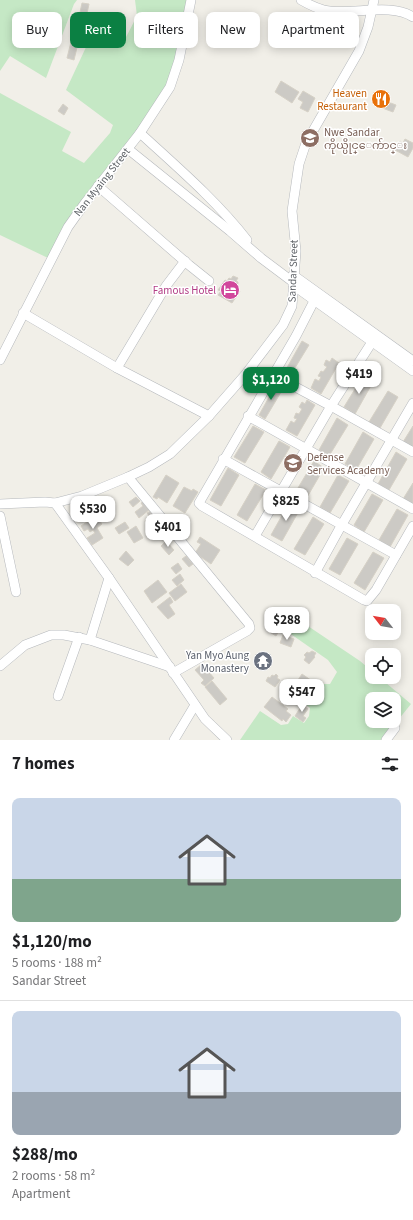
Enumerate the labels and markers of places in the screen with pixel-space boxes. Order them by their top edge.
place label: Heaven Restaurant [317,86,367,114]
restaurant icon: Heaven Restaurant [370,88,392,110]
place label: Nwe Sandar ကိုယ္ပိုင္ေက်ာင္း [324,125,407,154]
school or university icon: Nwe Sandar ကိုယ္ပိုင္ေက်ာင္း [299,127,321,149]
hotel icon: Famous Hotel [219,279,241,301]
place label: Famous Hotel [153,283,216,298]
pin: $419 [335,361,383,395]
pin: $1,120 [238,367,304,401]
place label: Defense Services Academy [307,450,390,478]
school or university icon: Defense Services Academy [282,452,304,474]
pin: $825 [262,488,310,522]
pin: $530 [69,496,117,530]
pin: $401 [144,514,192,548]
pin: $288 [263,607,311,641]
place label: Yan Myo Aung Monastery [185,648,249,676]
temple icon: Yan Myo Aung Monastery [252,650,274,672]
pin: $547 [278,679,326,713]

